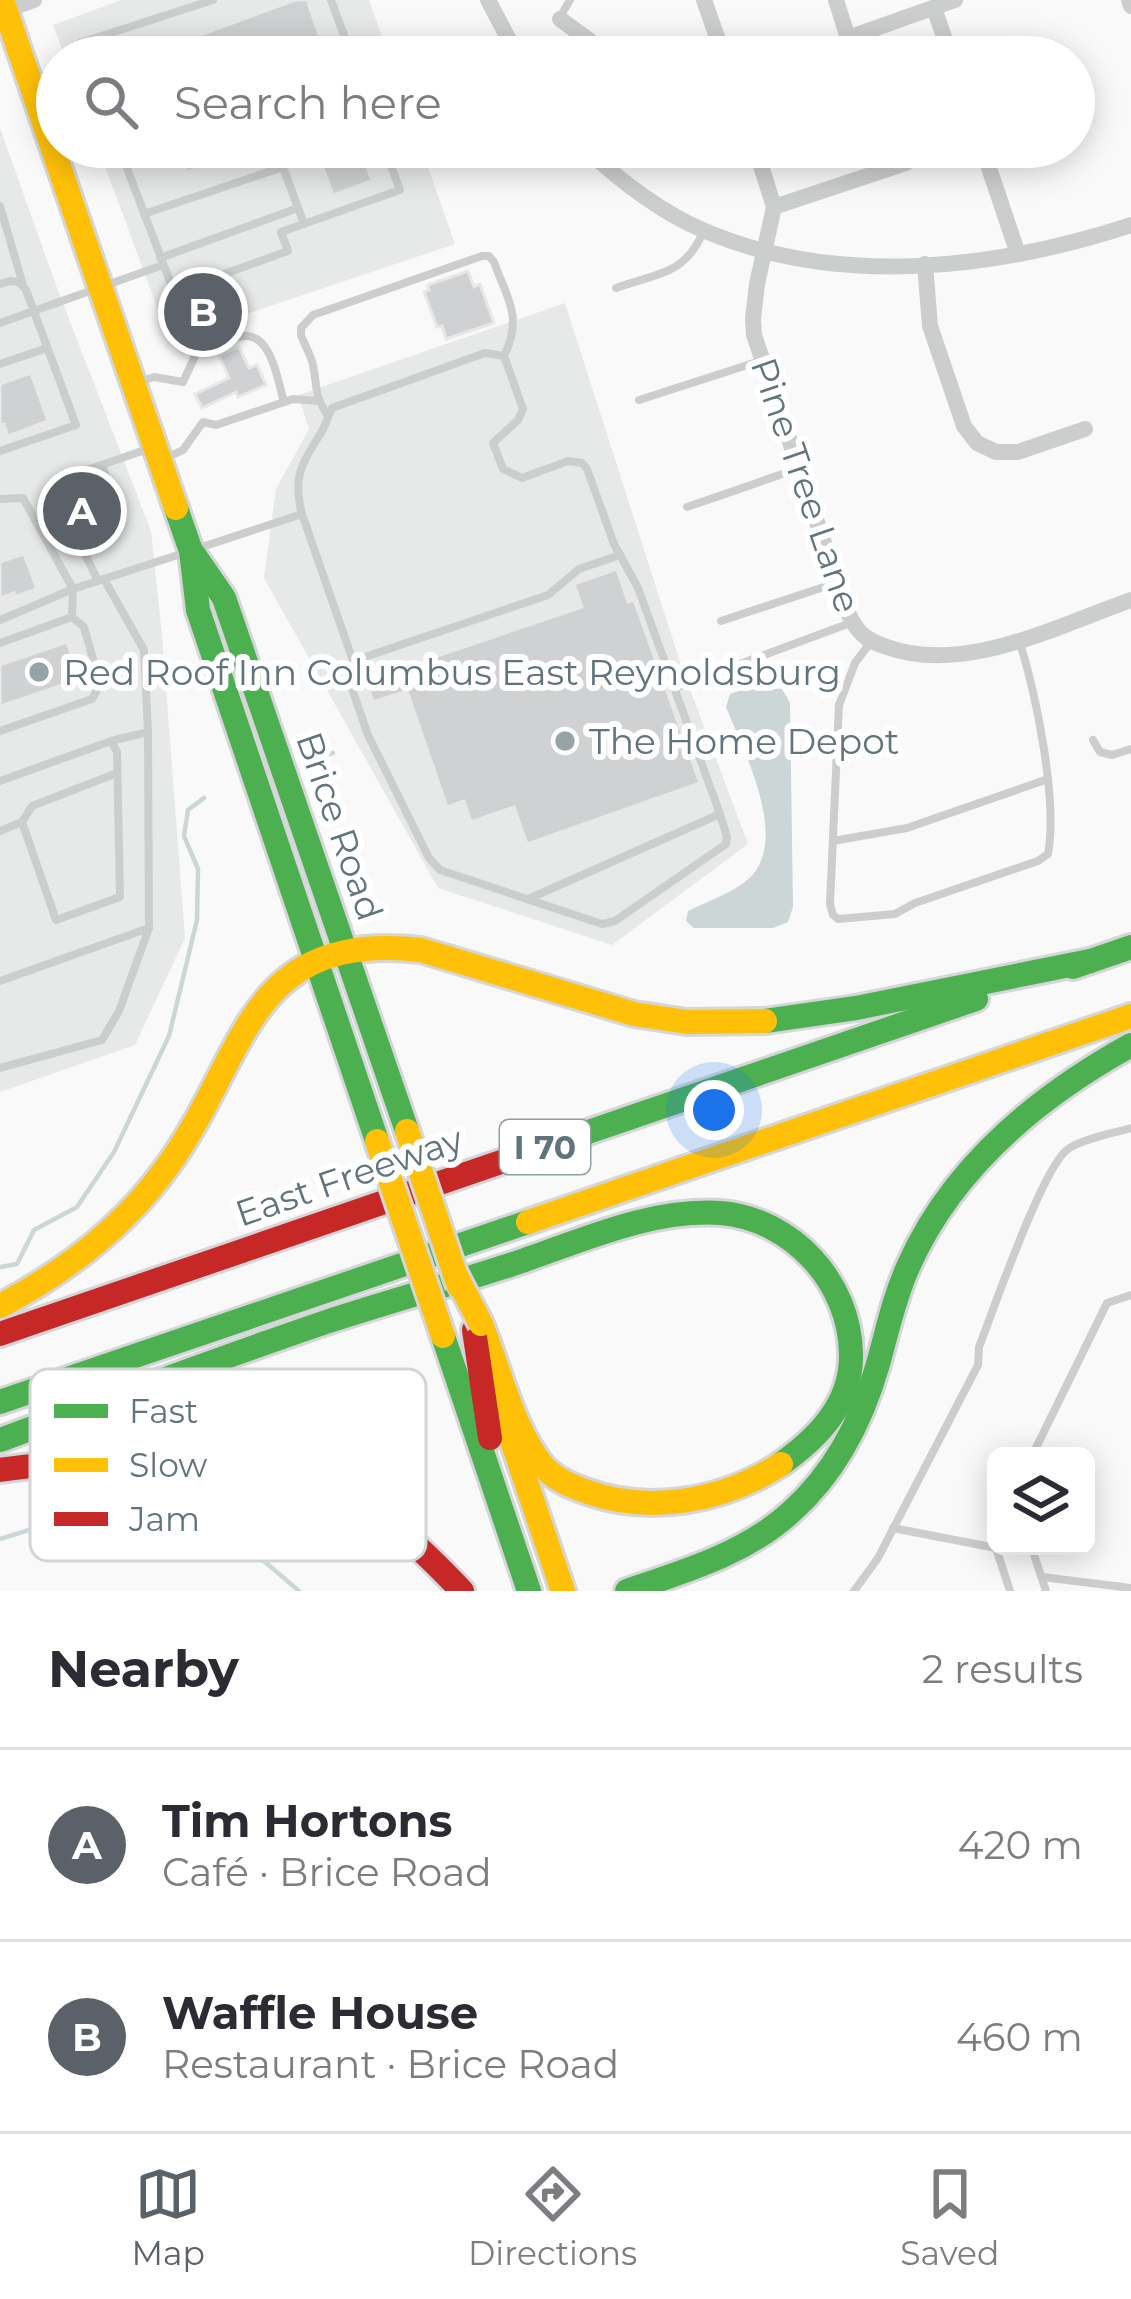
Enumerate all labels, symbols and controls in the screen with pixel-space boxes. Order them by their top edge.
search box [36,36,1095,168]
icon: search [78,69,144,135]
text: Search here [174,75,442,130]
pin: B [164,267,242,357]
street label: Pine Tree Lane [742,352,870,618]
pin: A [43,466,121,556]
place label: Red Roof Inn Columbus East Reynoldsburg [63,650,841,694]
marker: Red Roof Inn Columbus East Reynoldsburg [26,659,52,685]
place label: The Home Depot [589,719,899,763]
street label: Brice Road [287,726,393,926]
marker: The Home Depot [552,728,578,754]
your location [684,1080,744,1140]
street label: East Freeway [230,1116,469,1235]
road number: I 70 [500,1120,590,1174]
legend [30,1369,426,1561]
text: Fast [129,1391,198,1431]
text: Slow [129,1445,207,1485]
map controls [987,1447,1095,1555]
button: layers [987,1447,1095,1555]
text: Jam [128,1499,200,1539]
text: Nearby [48,1638,239,1700]
text: 2 results [922,1645,1083,1693]
text: Tim Hortons [162,1793,452,1848]
text: A [72,1821,102,1869]
text: 420 m [958,1821,1083,1869]
text: Café · Brice Road [162,1848,492,1896]
text: Waffle House [162,1985,478,2040]
text: B [72,2013,102,2061]
text: 460 m [956,2013,1083,2061]
text: Restaurant · Brice Road [162,2040,619,2088]
tab: Map [132,2161,205,2273]
tab: Directions [468,2161,637,2273]
tab: Saved [900,2161,999,2273]

